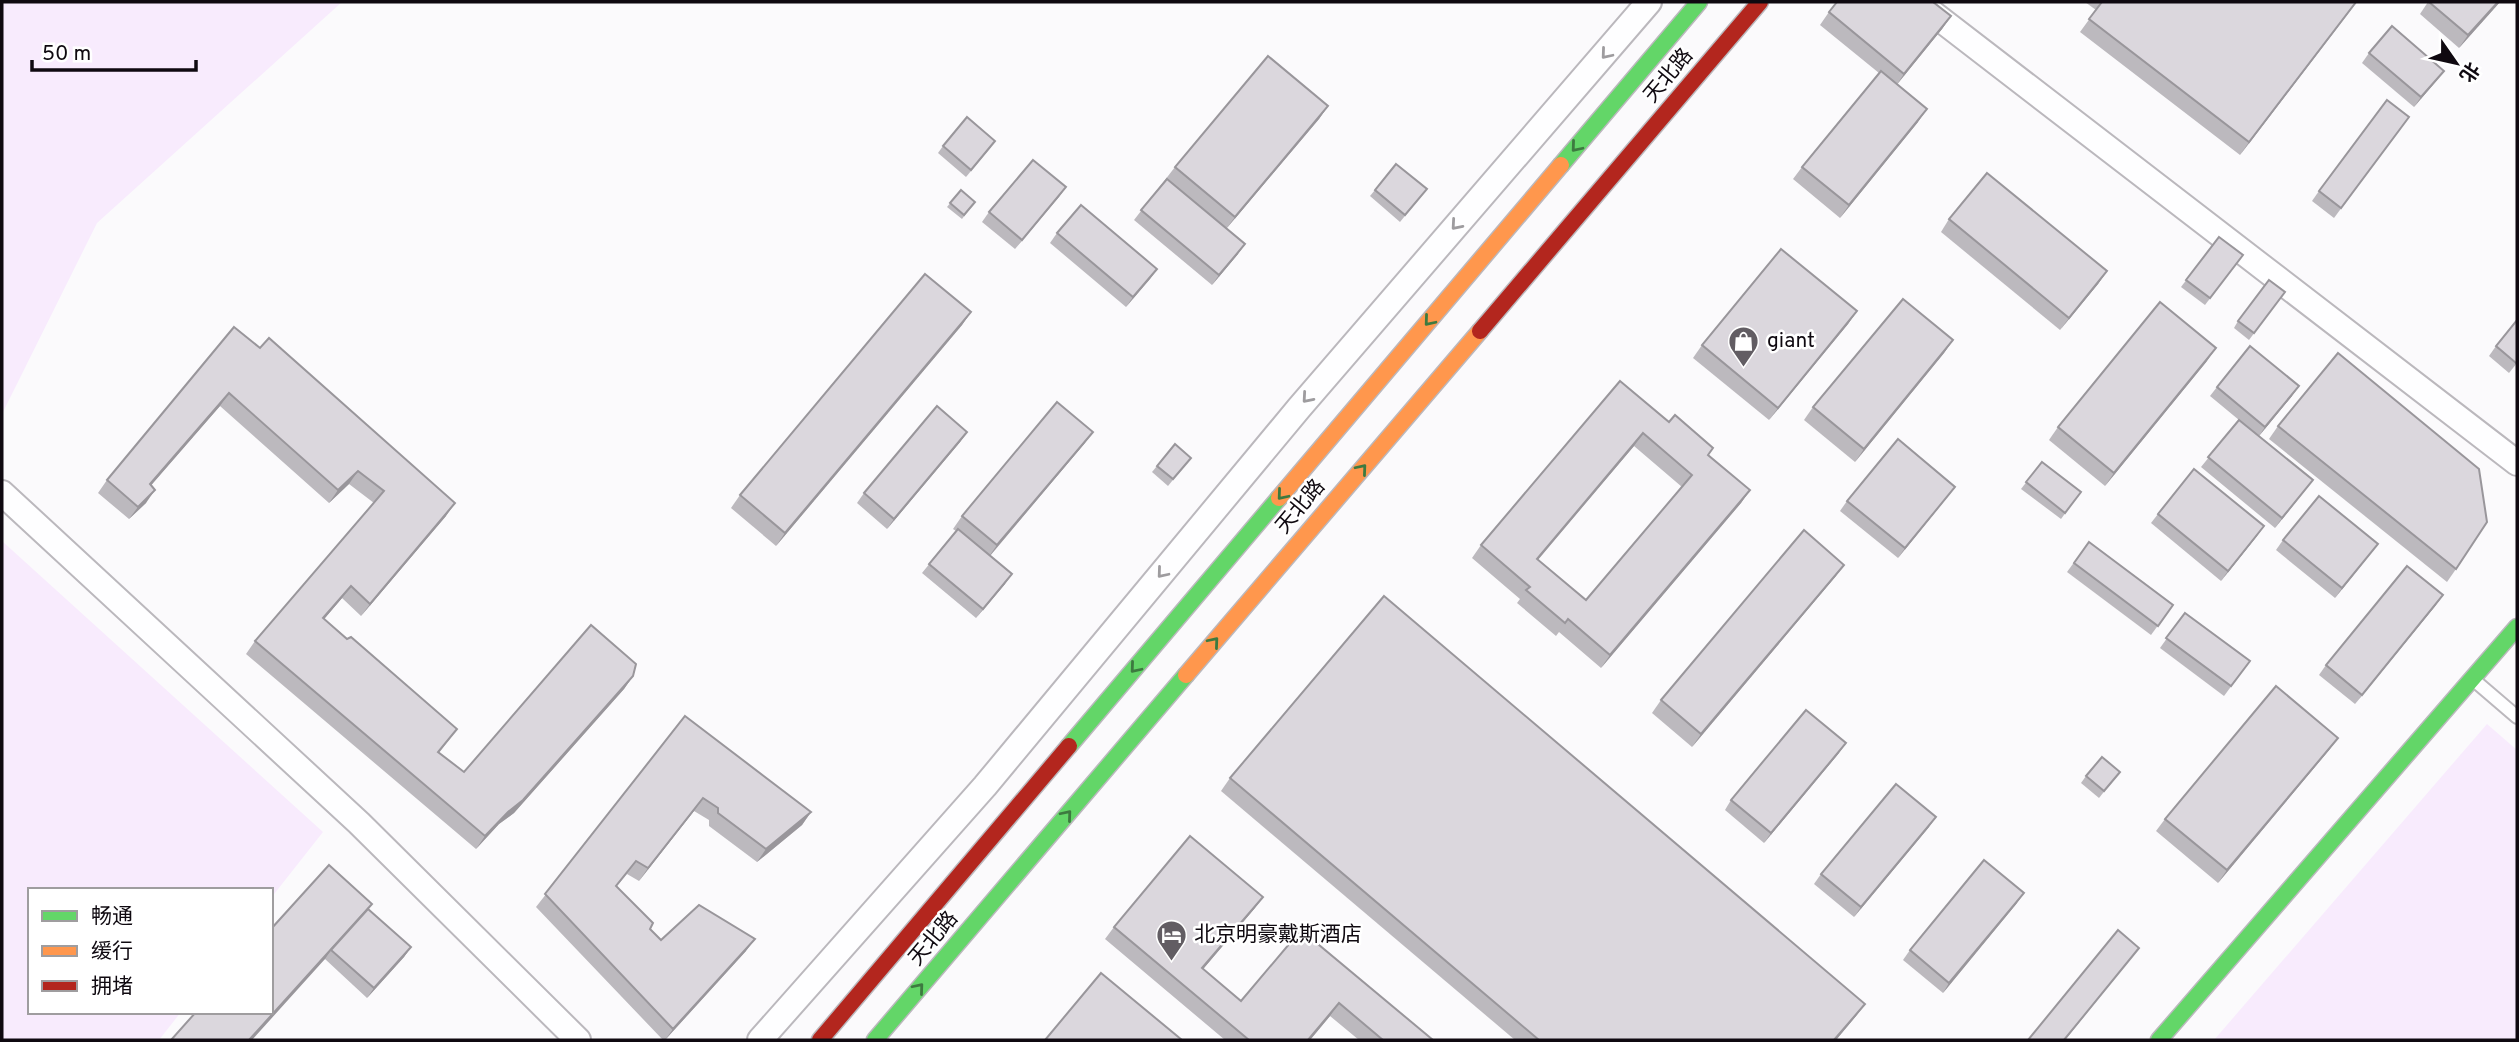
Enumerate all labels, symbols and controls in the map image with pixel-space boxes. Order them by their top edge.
scale bar [32,28,196,72]
north arrow [2421,28,2491,98]
text: 50 m [42,41,91,68]
street label: 天北路 [1638,43,1700,109]
one-way arrow [1602,46,1614,59]
text: 北 [2453,57,2484,86]
one-way arrow [1572,139,1584,152]
one-way arrow [1452,217,1464,230]
one-way arrow [1425,313,1437,326]
shop icon: giant [1727,324,1761,368]
place label: giant [1767,328,1815,355]
one-way arrow [1303,390,1316,403]
one-way arrow [1354,464,1366,477]
street label: 天北路 [1270,474,1332,540]
one-way arrow [1278,486,1290,499]
one-way arrow [1158,564,1170,577]
one-way arrow [1206,637,1218,650]
one-way arrow [1131,660,1143,673]
one-way arrow [1059,810,1071,823]
legend [28,888,273,1014]
text: 畅通 [91,904,133,931]
street label: 天北路 [903,906,965,972]
hotel icon: 北京明豪戴斯酒店 [1154,918,1188,962]
place label: 北京明豪戴斯酒店 [1194,922,1362,949]
text: 缓行 [91,939,133,966]
text: 拥堵 [91,974,133,1001]
one-way arrow [911,984,923,997]

